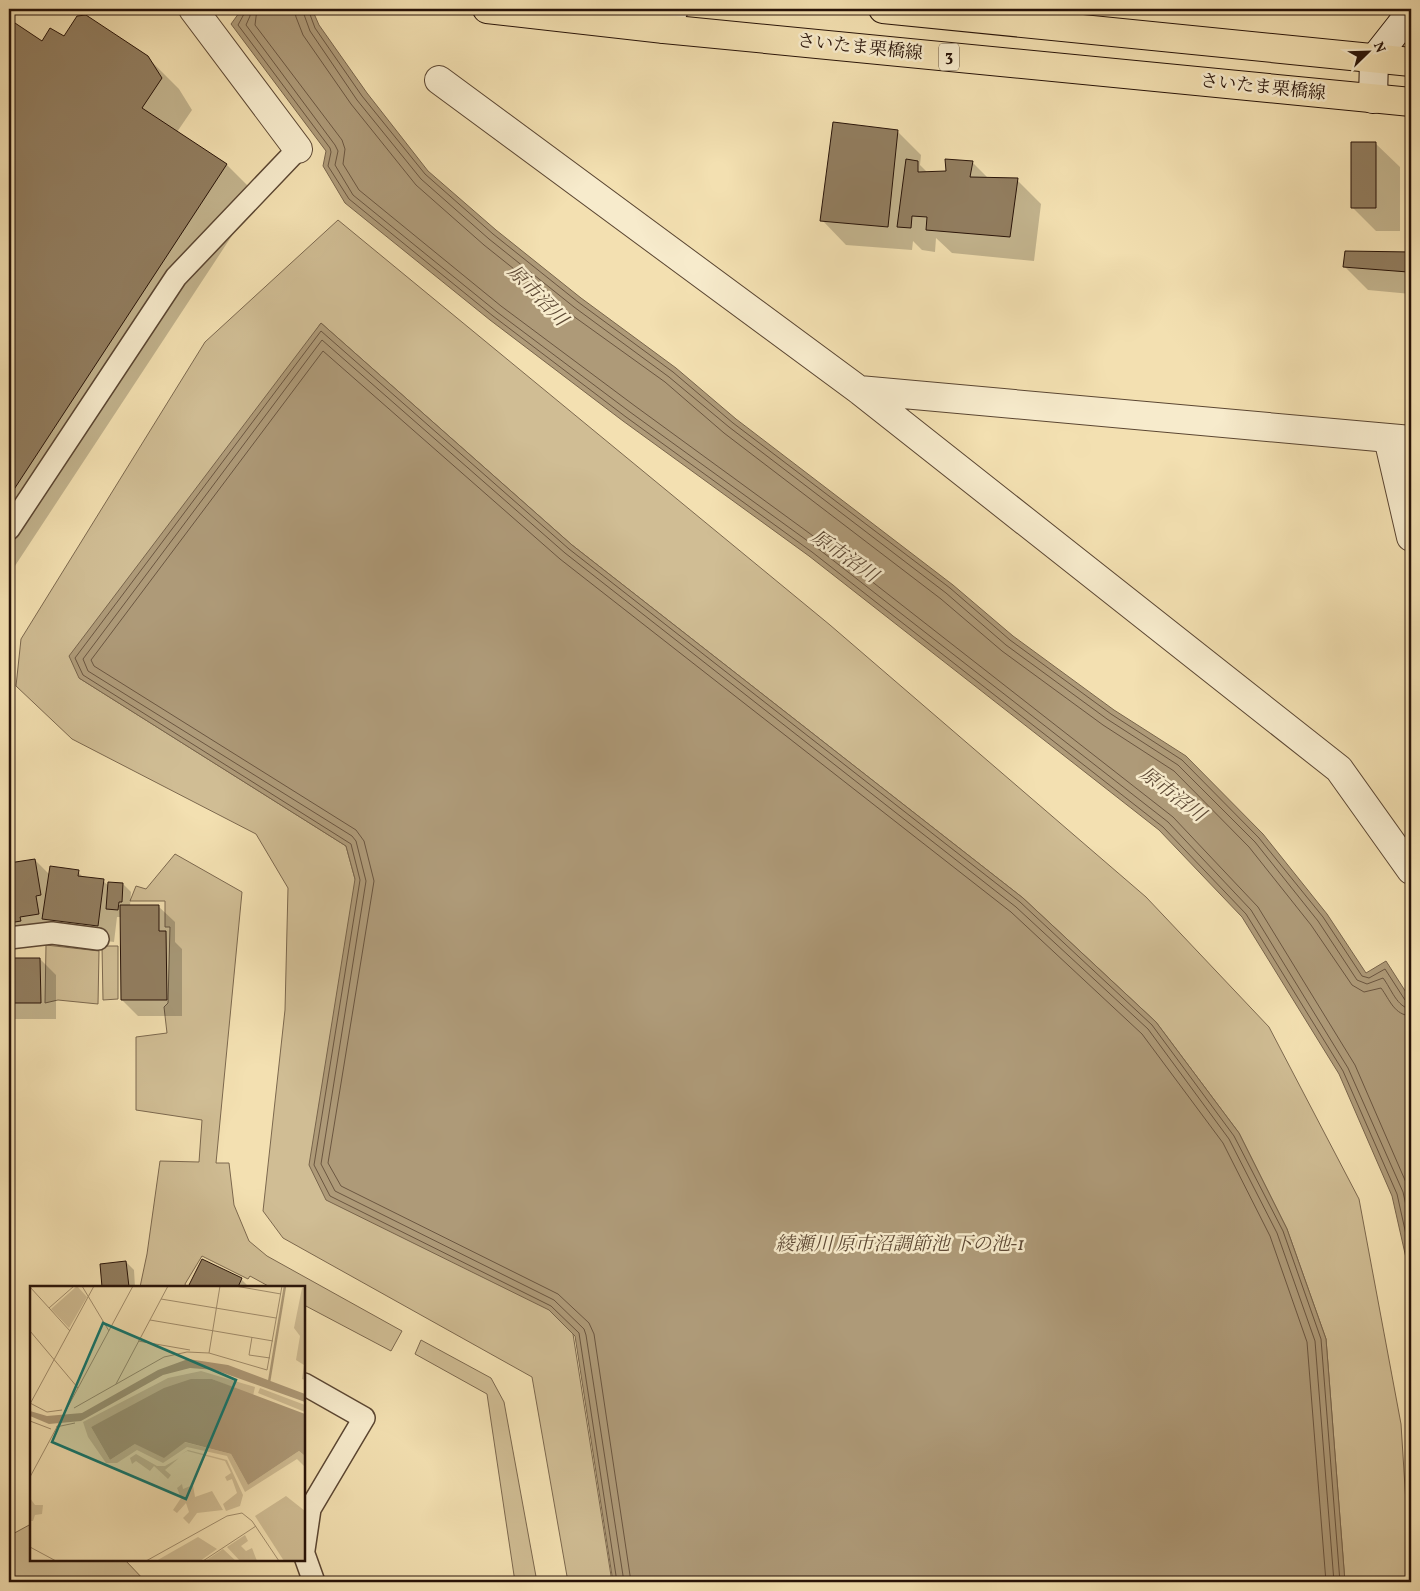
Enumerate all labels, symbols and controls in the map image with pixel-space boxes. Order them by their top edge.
north arrow [1342,28,1392,78]
street label: さいたま栗橋線 [796,29,924,67]
text: N [1368,39,1389,56]
road number: 3 [939,44,959,70]
street label: さいたま栗橋線 [1199,69,1327,107]
water label: 原市沼川 [501,260,574,334]
water label: 原市沼川 [805,525,884,591]
water label: 原市沼川 [1134,762,1212,829]
water label: 綾瀬川 原市沼調節池 下の池-1 [775,1232,1025,1258]
inset map [30,1286,305,1561]

